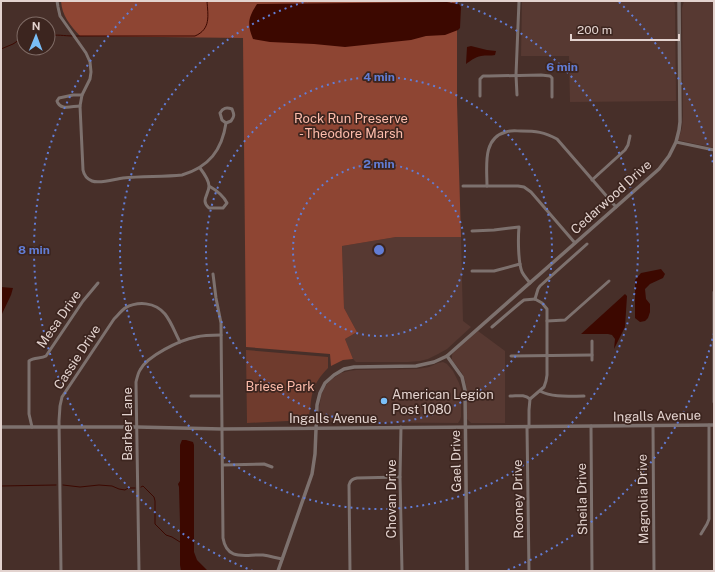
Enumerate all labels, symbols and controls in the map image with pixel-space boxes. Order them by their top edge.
north arrow [16,16,56,56]
scale bar [571,16,679,42]
text: N [32,20,41,32]
text: 200 m [577,23,612,37]
text: 6 min [546,60,578,74]
text: 4 min [363,70,395,84]
park label: Rock Run Preserve - Theodore Marsh [294,111,408,141]
text: 2 min [363,157,395,171]
street label: Cedarwood Drive [568,157,654,237]
text: 8 min [18,243,50,257]
centre of rings [372,243,386,257]
street label: Mesa Drive [34,287,84,351]
street label: Cassie Drive [51,322,103,392]
park label: Briese Park [245,379,315,394]
street label: Barber Lane [120,387,135,461]
place label: American Legion Post 1080 [392,387,494,417]
marker: American Legion Post 1080 [379,396,389,406]
street label: Ingalls Avenue [613,408,701,424]
street label: Ingalls Avenue [289,411,377,426]
street label: Gael Drive [448,430,464,492]
street label: Magnolia Drive [635,454,651,544]
street label: Chovan Drive [384,459,399,539]
street label: Rooney Drive [510,459,526,539]
street label: Sheila Drive [574,463,590,535]

